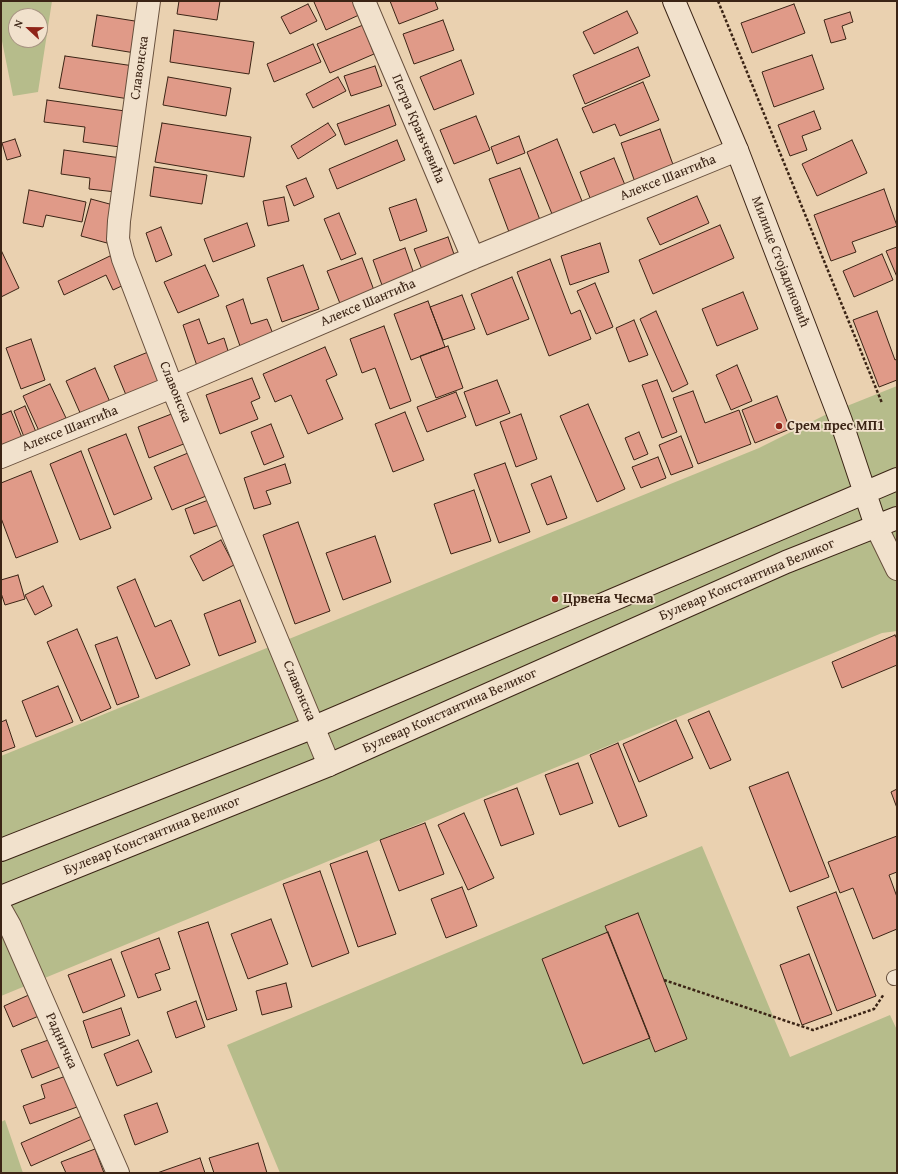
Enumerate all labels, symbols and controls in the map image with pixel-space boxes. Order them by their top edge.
north arrow [8,8,48,48]
text: N [9,17,27,30]
street label: Славонска [127,35,153,101]
street label: Петра Крањчевића [387,72,449,186]
street label: Алексе Шантића [618,151,718,205]
street label: Милице Стојадиновић [747,194,813,330]
street label: Алексе Шантића [318,275,418,331]
street label: Славонска [155,359,195,425]
street label: Алексе Шантића [20,402,120,456]
place label: Срем прес МП1 [787,418,885,434]
marker: Срем прес МП1 [774,421,784,431]
street label: Булевар Константина Великог [657,535,837,625]
place label: Црвена Чесма [563,591,654,607]
marker: Црвена Чесма [550,594,560,604]
street label: Славонска [279,658,319,724]
street label: Булевар Константина Великог [360,665,540,757]
street label: Булевар Константина Великог [61,793,243,879]
street label: Радничка [41,1010,81,1072]

